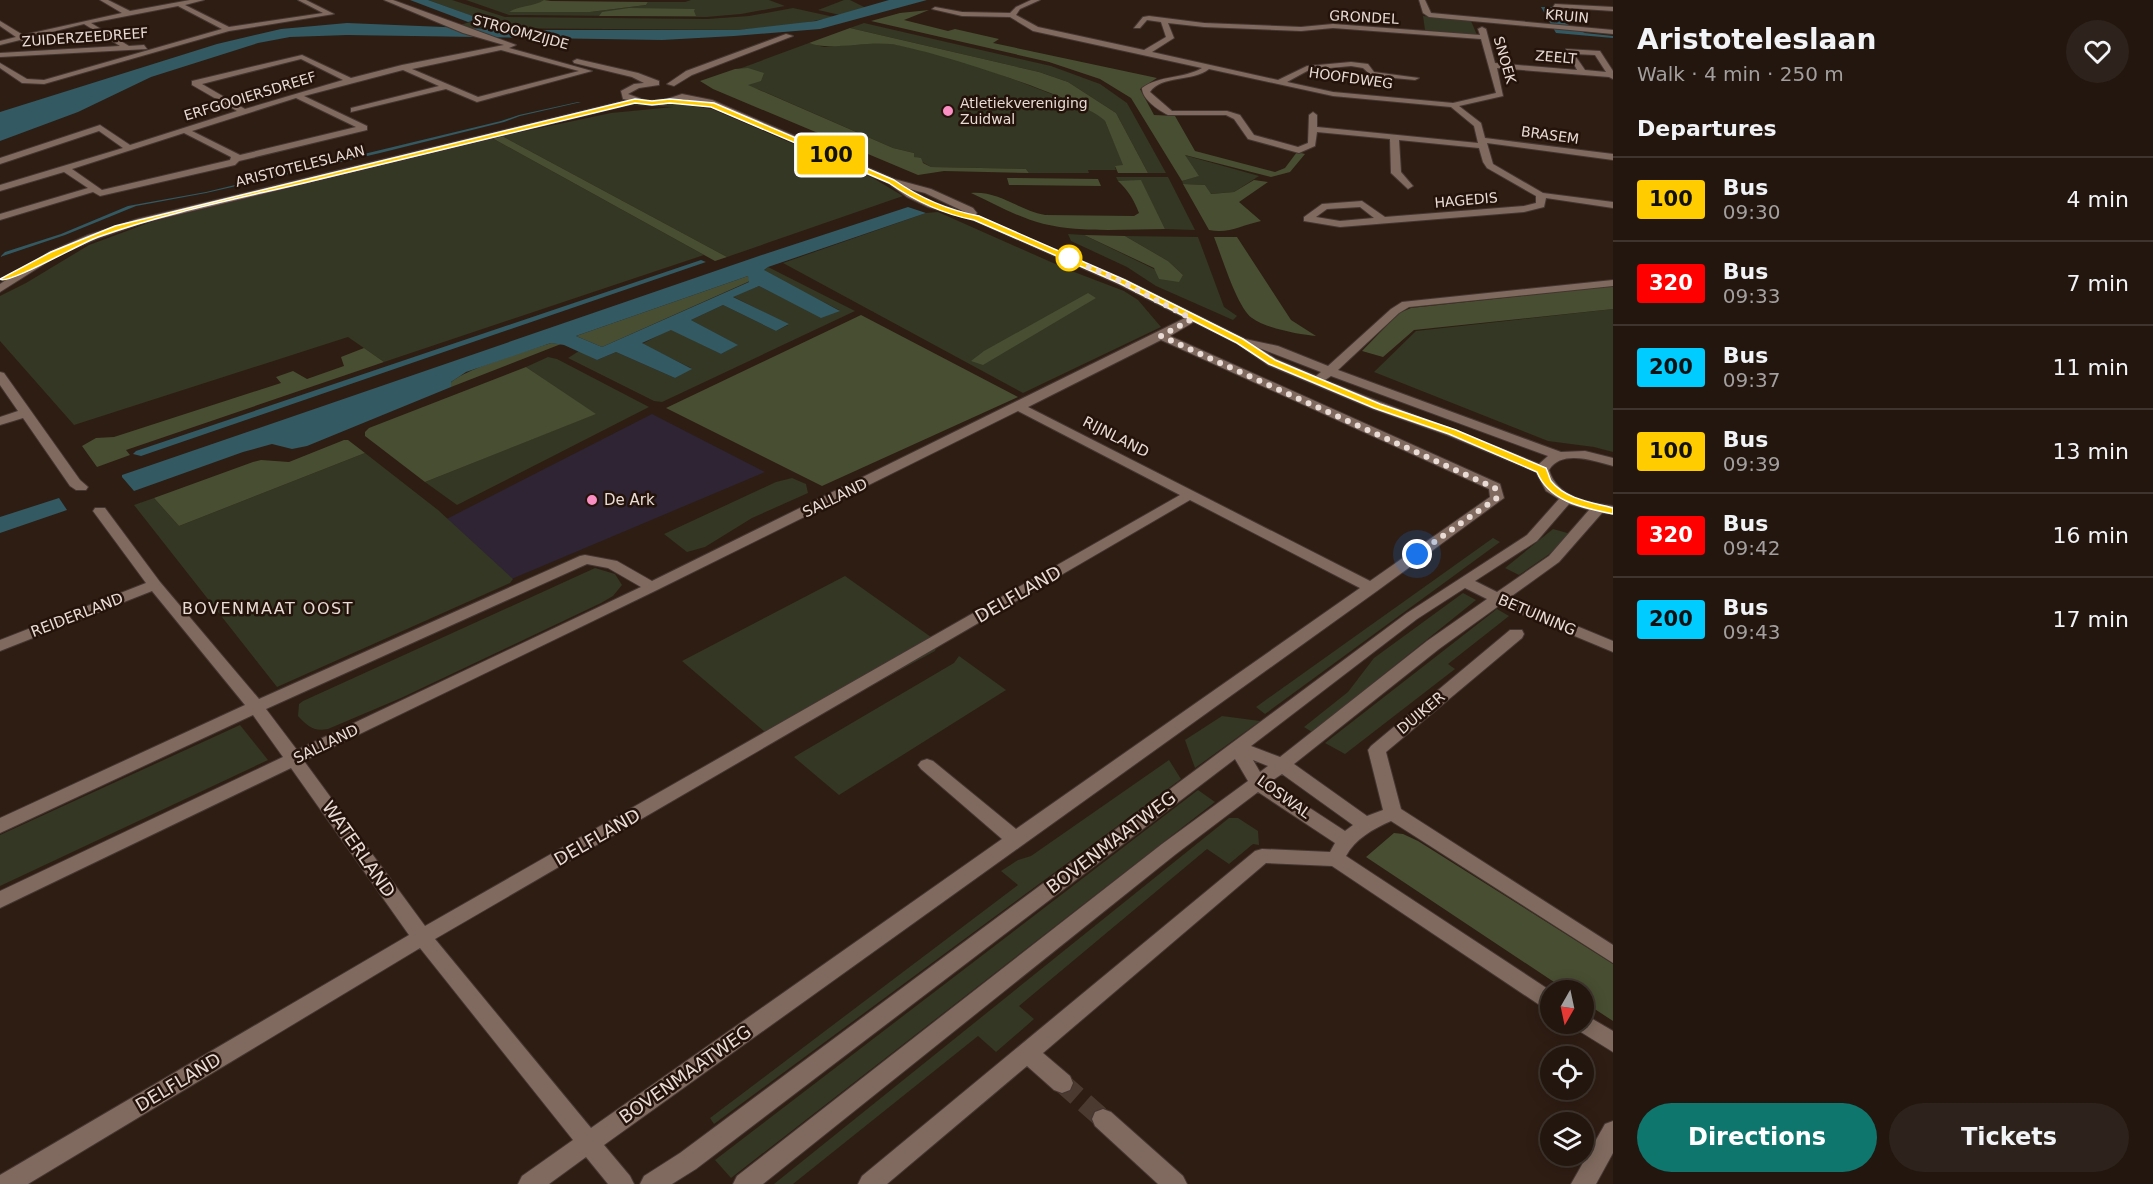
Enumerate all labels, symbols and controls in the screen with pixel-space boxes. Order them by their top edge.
street label: KRUIN [1545,6,1589,26]
street label: GRONDEL [1329,7,1399,27]
street label: STROOMZIJDE [471,11,571,53]
button: heart [2066,20,2129,83]
text: Aristoteleslaan [1637,23,1876,56]
street label: ZUIDERZEEDREEF [21,25,149,49]
street label: SNOEK [1491,35,1520,86]
street label: ZEELT [1535,47,1578,67]
text: Walk · 4 min · 250 m [1637,62,1844,86]
street label: HOOFDWEG [1308,64,1394,92]
street label: ERFGOOIERSDREEF [182,68,318,124]
place label: Atletiekvereniging Zuidwal [960,95,1088,127]
marker: Atletiekvereniging Zuidwal [941,104,955,118]
text: Departures [1637,116,1777,141]
street label: BRASEM [1520,123,1580,147]
line badge: 100 [796,136,866,174]
street label: ARISTOTELESLAAN [234,142,366,190]
text: 100 [809,143,853,167]
text: Bus [1723,175,1768,200]
text: 100 [1649,187,1693,211]
text: 4 min [2067,187,2129,212]
street label: HAGEDIS [1434,189,1498,211]
text: 09:30 [1723,200,1780,224]
unlabelled marker [1056,245,1082,271]
text: Bus [1723,259,1768,284]
text: 320 [1649,271,1693,295]
text: 7 min [2067,271,2129,296]
text: 09:33 [1723,284,1780,308]
text: Bus [1723,343,1768,368]
text: 200 [1649,355,1693,379]
text: 11 min [2053,355,2129,380]
text: 09:37 [1723,368,1780,392]
street label: RIJNLAND [1080,413,1152,461]
text: Bus [1723,427,1768,452]
text: 100 [1649,439,1693,463]
text: 13 min [2053,439,2129,464]
text: 09:39 [1723,452,1780,476]
street label: SALLAND [800,475,870,521]
place label: De Ark [604,491,655,509]
marker: De Ark [585,493,599,507]
text: Bus [1723,511,1768,536]
text: 320 [1649,523,1693,547]
text: 16 min [2053,523,2129,548]
text: 09:42 [1723,536,1780,560]
your location [1402,539,1432,569]
street label: DELFLAND [971,561,1065,627]
street label: REIDERLAND [28,589,126,641]
street label: BETUINING [1495,591,1579,639]
text: Bus [1723,595,1768,620]
district label: BOVENMAAT OOST [182,599,354,618]
text: 200 [1649,607,1693,631]
text: 17 min [2053,607,2129,632]
text: 09:43 [1723,620,1780,644]
street label: DUIKER [1393,688,1449,738]
street label: SALLAND [291,721,361,767]
street label: LOSWAL [1254,772,1315,823]
street label: BOVENMAATWEG [1042,787,1180,897]
street label: WATERLAND [318,797,400,901]
street label: DELFLAND [550,804,644,870]
north arrow [1540,980,1594,1034]
map controls [1540,980,1594,1166]
street label: BOVENMAATWEG [615,1021,755,1127]
button: locate [1540,1046,1594,1100]
street label: DELFLAND [132,1048,224,1116]
button: Directions [1637,1103,1877,1172]
button: Tickets [1889,1103,2129,1172]
button: layers [1540,1112,1594,1166]

